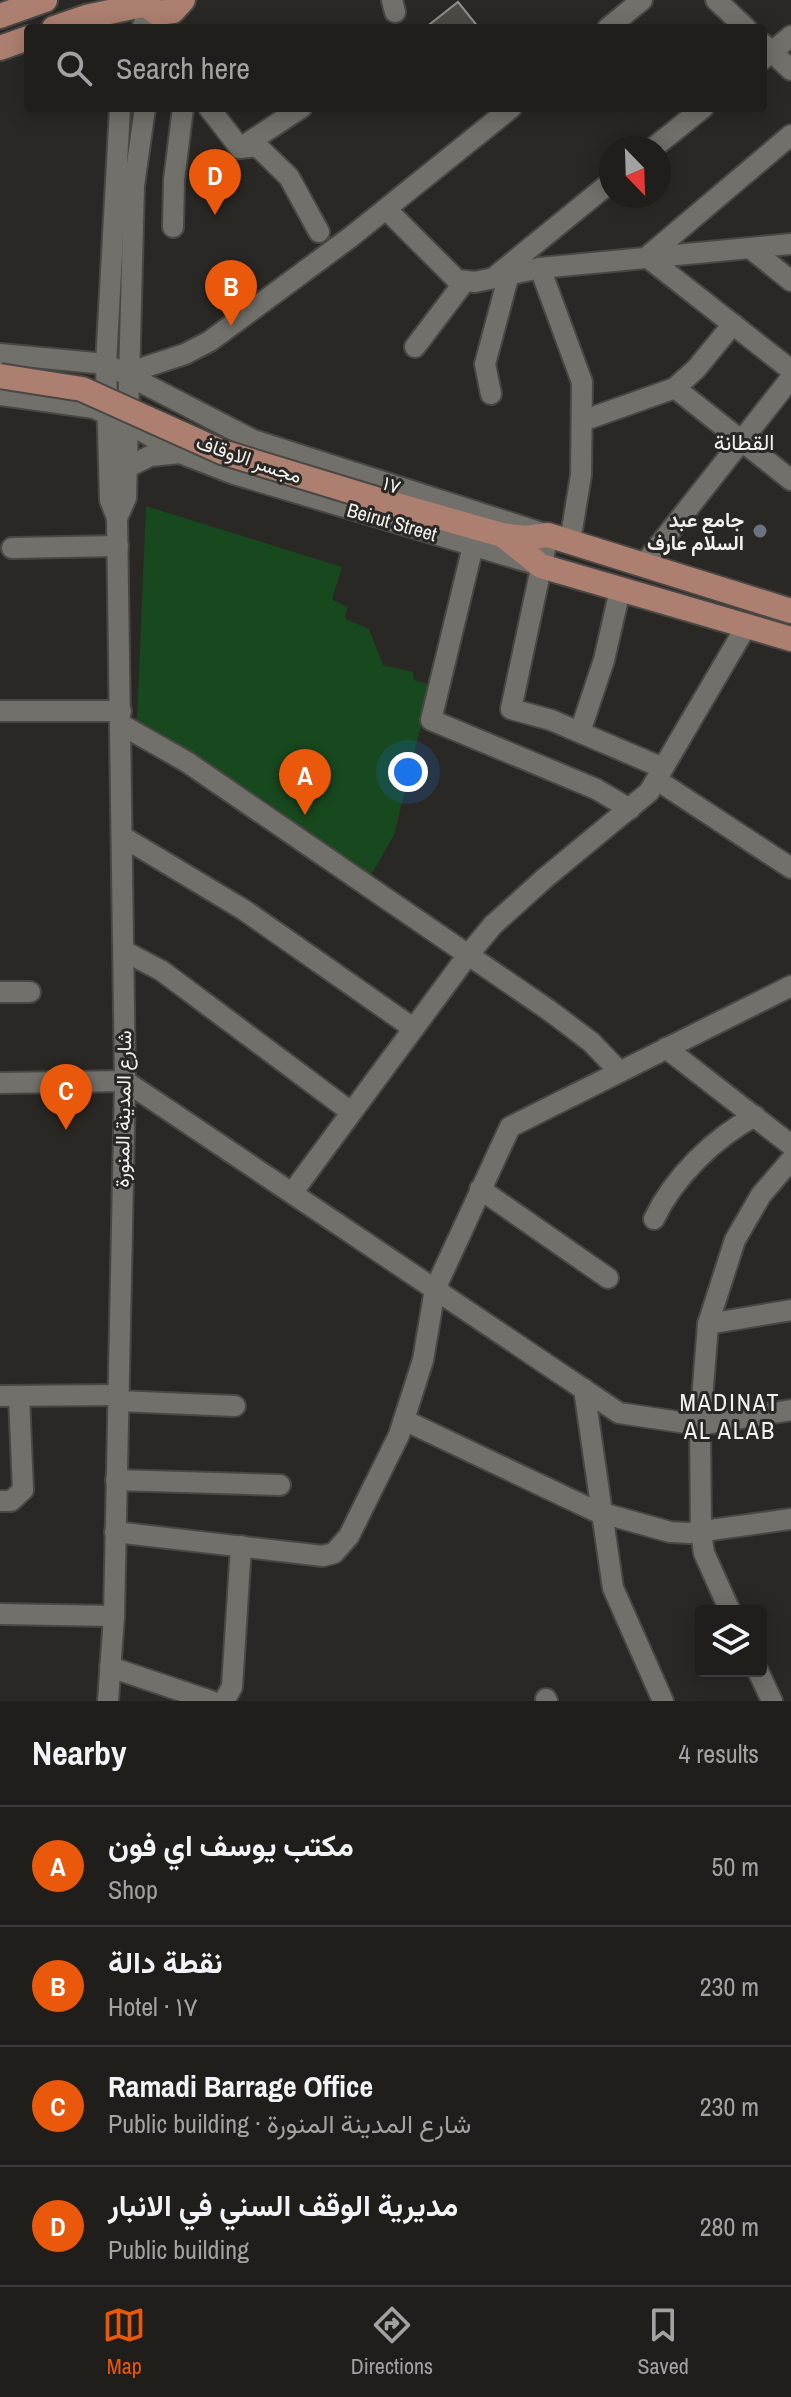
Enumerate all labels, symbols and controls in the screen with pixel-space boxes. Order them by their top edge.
search box [24,24,767,112]
icon: search [52,46,96,90]
text: Search here [116,48,250,88]
north arrow [599,136,671,208]
pin: D [189,149,241,215]
pin: B [205,260,257,326]
district label: القطانة [714,427,774,457]
street label: مجسر الاوقاف [193,428,306,489]
street label: ١٧ [380,469,405,500]
street label: Beirut Street [344,496,441,547]
place label: جامع عبد السلام عارف [647,506,744,556]
marker: جامع عبد السلام عارف [751,522,769,540]
pin: A [279,749,331,815]
your location [388,752,428,792]
street label: شارع المدينة المنورة [108,1030,138,1188]
pin: C [40,1064,92,1130]
district label: MADINAT AL ALAB [679,1386,781,1446]
map controls [695,1605,767,1677]
button: layers [695,1605,767,1677]
text: Nearby [32,1730,127,1776]
text: 4 results [678,1736,759,1771]
text: مكتب يوسف اي فون [108,1825,354,1865]
text: A [50,1849,66,1884]
text: 50 m [712,1849,759,1884]
text: Shop [108,1872,158,1907]
text: نقطة دالة [108,1942,223,1982]
text: B [50,1969,66,2004]
text: 230 m [700,1969,759,2004]
text: Hotel · ١٧ [108,1989,198,2024]
text: Ramadi Barrage Office [108,2066,373,2106]
text: C [50,2089,66,2124]
text: 230 m [700,2089,759,2124]
text: Public building · شارع المدينة المنورة [108,2106,471,2141]
text: مديرية الوقف السني في الانبار [108,2185,458,2225]
text: D [50,2209,66,2244]
text: 280 m [700,2209,759,2244]
text: Public building [108,2232,249,2267]
tab: Map [102,2303,146,2381]
tab: Directions [351,2303,433,2381]
tab: Saved [638,2303,689,2381]

